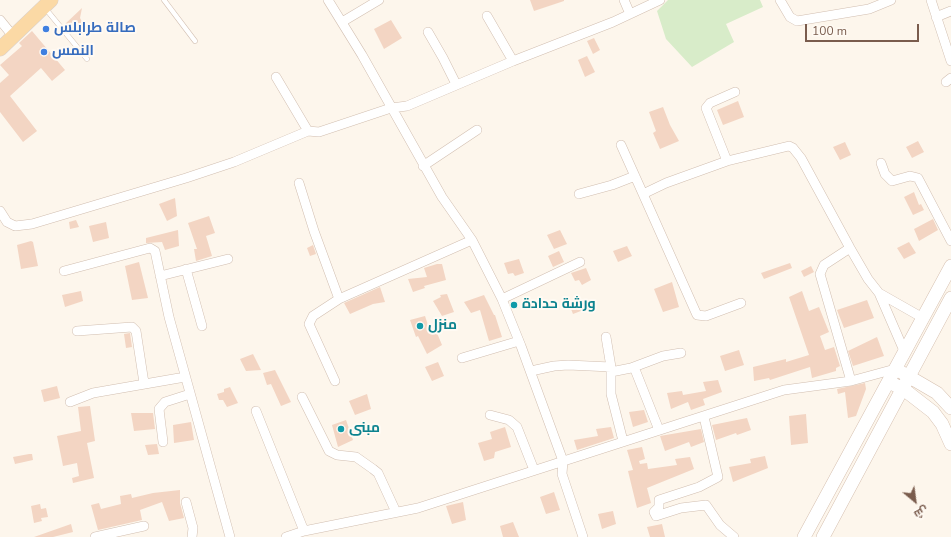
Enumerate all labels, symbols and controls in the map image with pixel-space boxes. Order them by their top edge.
scale bar [807,16,921,42]
place label: صالة طرابلس [54,21,136,37]
text: 100 m [812,23,847,39]
marker: صالة طرابلس [41,24,51,34]
place label: النمس [52,44,94,60]
marker: النمس [39,47,49,57]
place label: ورشة حدادة [522,297,596,313]
marker: ورشة حدادة [509,300,519,310]
place label: منزل [428,318,457,334]
marker: منزل [415,321,425,331]
place label: مبنى [349,421,380,437]
marker: مبنى [336,424,346,434]
north arrow [895,481,935,521]
text: ش [911,502,931,522]

